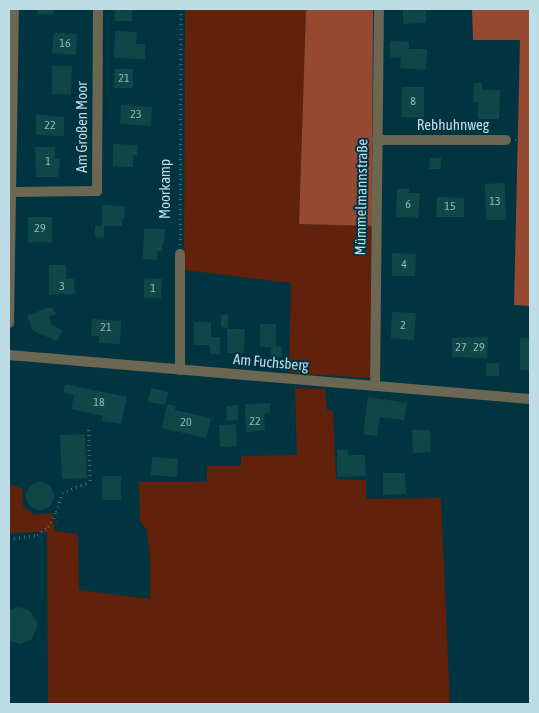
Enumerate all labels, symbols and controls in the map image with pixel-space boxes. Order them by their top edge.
house number: 16 [59,37,71,51]
house number: 21 [118,72,130,86]
street label: Am Großen Moor [73,81,91,173]
house number: 8 [410,95,416,109]
house number: 23 [130,108,142,122]
street label: Rebhuhnweg [417,116,489,134]
house number: 22 [44,119,56,133]
street label: Mümmelmannstraße [351,139,371,255]
house number: 1 [45,155,51,169]
street label: Moorkamp [156,159,174,219]
house number: 13 [489,195,501,209]
house number: 6 [405,198,411,212]
house number: 15 [444,200,456,214]
house number: 29 [34,222,46,236]
house number: 4 [401,258,407,272]
house number: 3 [59,280,65,294]
house number: 1 [150,282,156,296]
house number: 2 [400,319,406,333]
house number: 21 [100,321,112,335]
house number: 27 [455,341,467,355]
house number: 29 [473,341,485,355]
street label: Am Fuchsberg [232,350,310,374]
house number: 18 [93,396,105,410]
house number: 22 [249,415,261,429]
house number: 20 [180,416,192,430]

